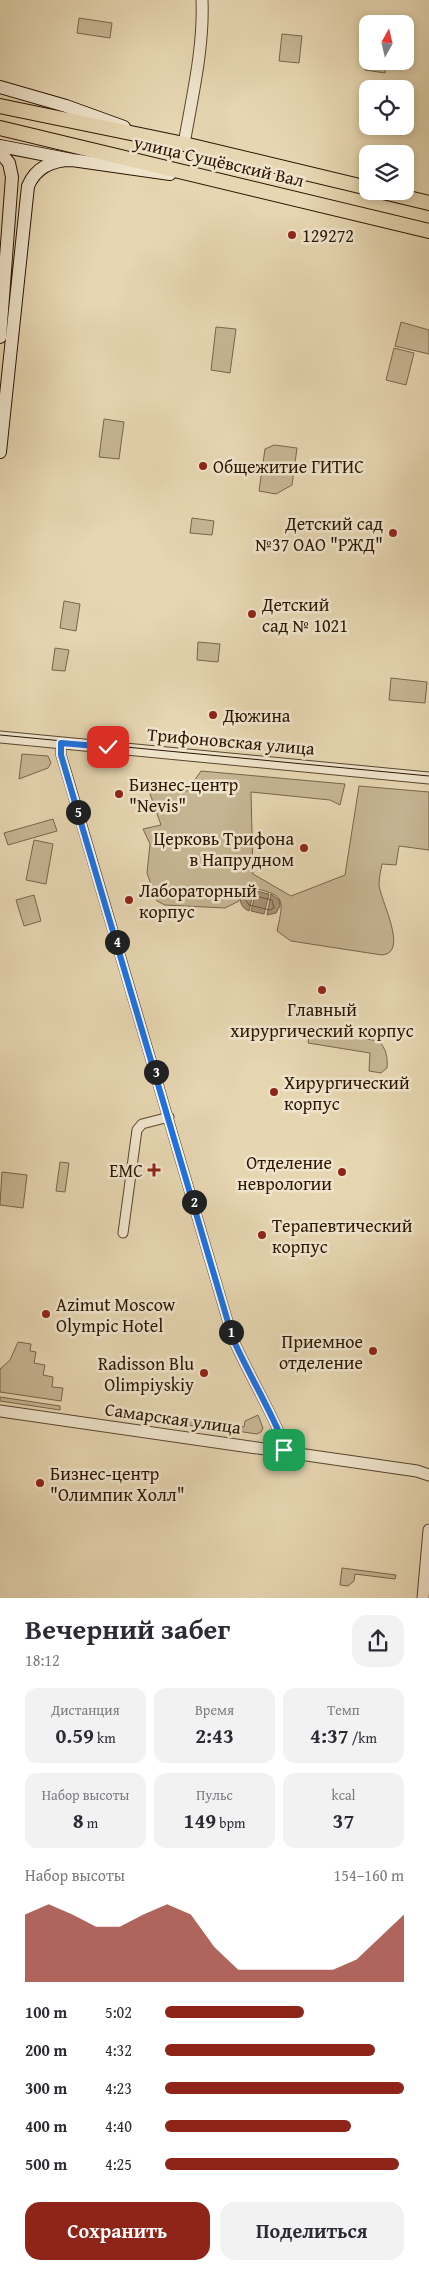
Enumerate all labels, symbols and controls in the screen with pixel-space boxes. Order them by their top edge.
north arrow [359,15,414,70]
map controls [359,15,414,200]
button: locate [359,80,414,135]
street label: улица Сущёвский Вал [130,128,307,194]
button: layers [359,145,414,200]
place label: 129272 [302,222,354,249]
marker: 129272 [286,229,298,241]
place label: Общежитие ГИТИС [213,453,364,480]
marker: Общежитие ГИТИС [197,460,209,472]
place label: Детский сад №37 ОАО "РЖД" [255,510,383,558]
marker: Детский сад №37 ОАО "РЖД" [387,527,399,539]
place label: Детский сад № 1021 [261,591,348,639]
marker: Детский сад № 1021 [246,608,258,620]
place label: Дюжина [222,702,291,729]
marker: Дюжина [207,709,219,721]
street label: Трифоновская улица [146,720,316,762]
pin [87,726,129,768]
icon: check [94,733,122,761]
place label: Бизнес-центр "Nevis" [129,771,239,819]
marker: Бизнес-центр "Nevis" [113,788,125,800]
pin: 5 [66,800,90,824]
text: 5 [75,802,82,822]
place label: Церковь Трифона в Напрудном [154,825,294,873]
marker: Церковь Трифона в Напрудном [298,842,310,854]
place label: Лабораторный корпус [139,877,257,925]
marker: Лабораторный корпус [123,894,135,906]
pin: 4 [104,930,130,954]
text: 4 [114,932,121,952]
marker: Главный хирургический корпус [316,984,328,996]
place label: Главный хирургический корпус [230,996,414,1044]
pin: 3 [144,1060,168,1084]
text: 3 [153,1062,160,1082]
place label: Хирургический корпус [284,1069,410,1117]
marker: Хирургический корпус [268,1086,280,1098]
place label: Отделение неврологии [237,1149,332,1197]
place label: EMC [109,1157,143,1184]
marker: EMC [147,1163,161,1177]
marker: Отделение неврологии [336,1166,348,1178]
pin: 2 [182,1190,206,1214]
text: 2 [191,1192,198,1212]
place label: Терапевтический корпус [272,1212,413,1260]
marker: Терапевтический корпус [256,1229,268,1241]
place label: Azimut Moscow Olympic Hotel [56,1291,176,1339]
marker: Azimut Moscow Olympic Hotel [40,1308,52,1320]
pin: 1 [218,1320,244,1344]
text: 1 [228,1322,235,1342]
place label: Приемное отделение [279,1328,363,1376]
marker: Приемное отделение [367,1345,379,1357]
place label: Radisson Blu Olimpiyskiy [98,1350,194,1398]
marker: Radisson Blu Olimpiyskiy [198,1367,210,1379]
street label: Самарская улица [103,1395,243,1441]
pin [263,1429,305,1471]
icon: arrive [270,1436,298,1464]
place label: Бизнес-центр "Олимпик Холл" [50,1460,185,1508]
marker: Бизнес-центр "Олимпик Холл" [34,1477,46,1489]
text: Вечерний забег [25,1608,230,1649]
button: share [352,1615,404,1667]
text: 18:12 [25,1648,60,1672]
text: Дистанция [51,1700,120,1720]
text: Время [195,1700,234,1720]
text: Темп [327,1700,360,1720]
text: 0.59 [55,1720,94,1751]
text: 2:43 [195,1720,234,1751]
text: 4:37 [310,1720,349,1751]
text: km [94,1728,116,1748]
text: /km [349,1728,377,1748]
text: Набор высоты [42,1785,129,1805]
text: Пульс [196,1785,233,1805]
text: kcal [332,1785,355,1805]
text: 8 [73,1805,84,1836]
text: 149 [184,1805,216,1836]
text: 37 [333,1805,354,1836]
text: m [84,1813,98,1833]
text: bpm [216,1813,245,1833]
text: Набор высоты [25,1863,125,1887]
text: 154–160 m [334,1863,404,1887]
text: 100 m [25,2000,67,2024]
text: 5:02 [105,2000,132,2024]
text: 200 m [25,2038,67,2062]
text: 4:32 [105,2038,132,2062]
text: 300 m [25,2076,67,2100]
text: 4:23 [105,2076,132,2100]
text: 400 m [25,2114,67,2138]
text: 4:40 [105,2114,132,2138]
text: 500 m [25,2152,67,2176]
text: 4:25 [105,2152,132,2176]
button: Сохранить [25,2202,210,2260]
button: Поделиться [220,2202,404,2260]

